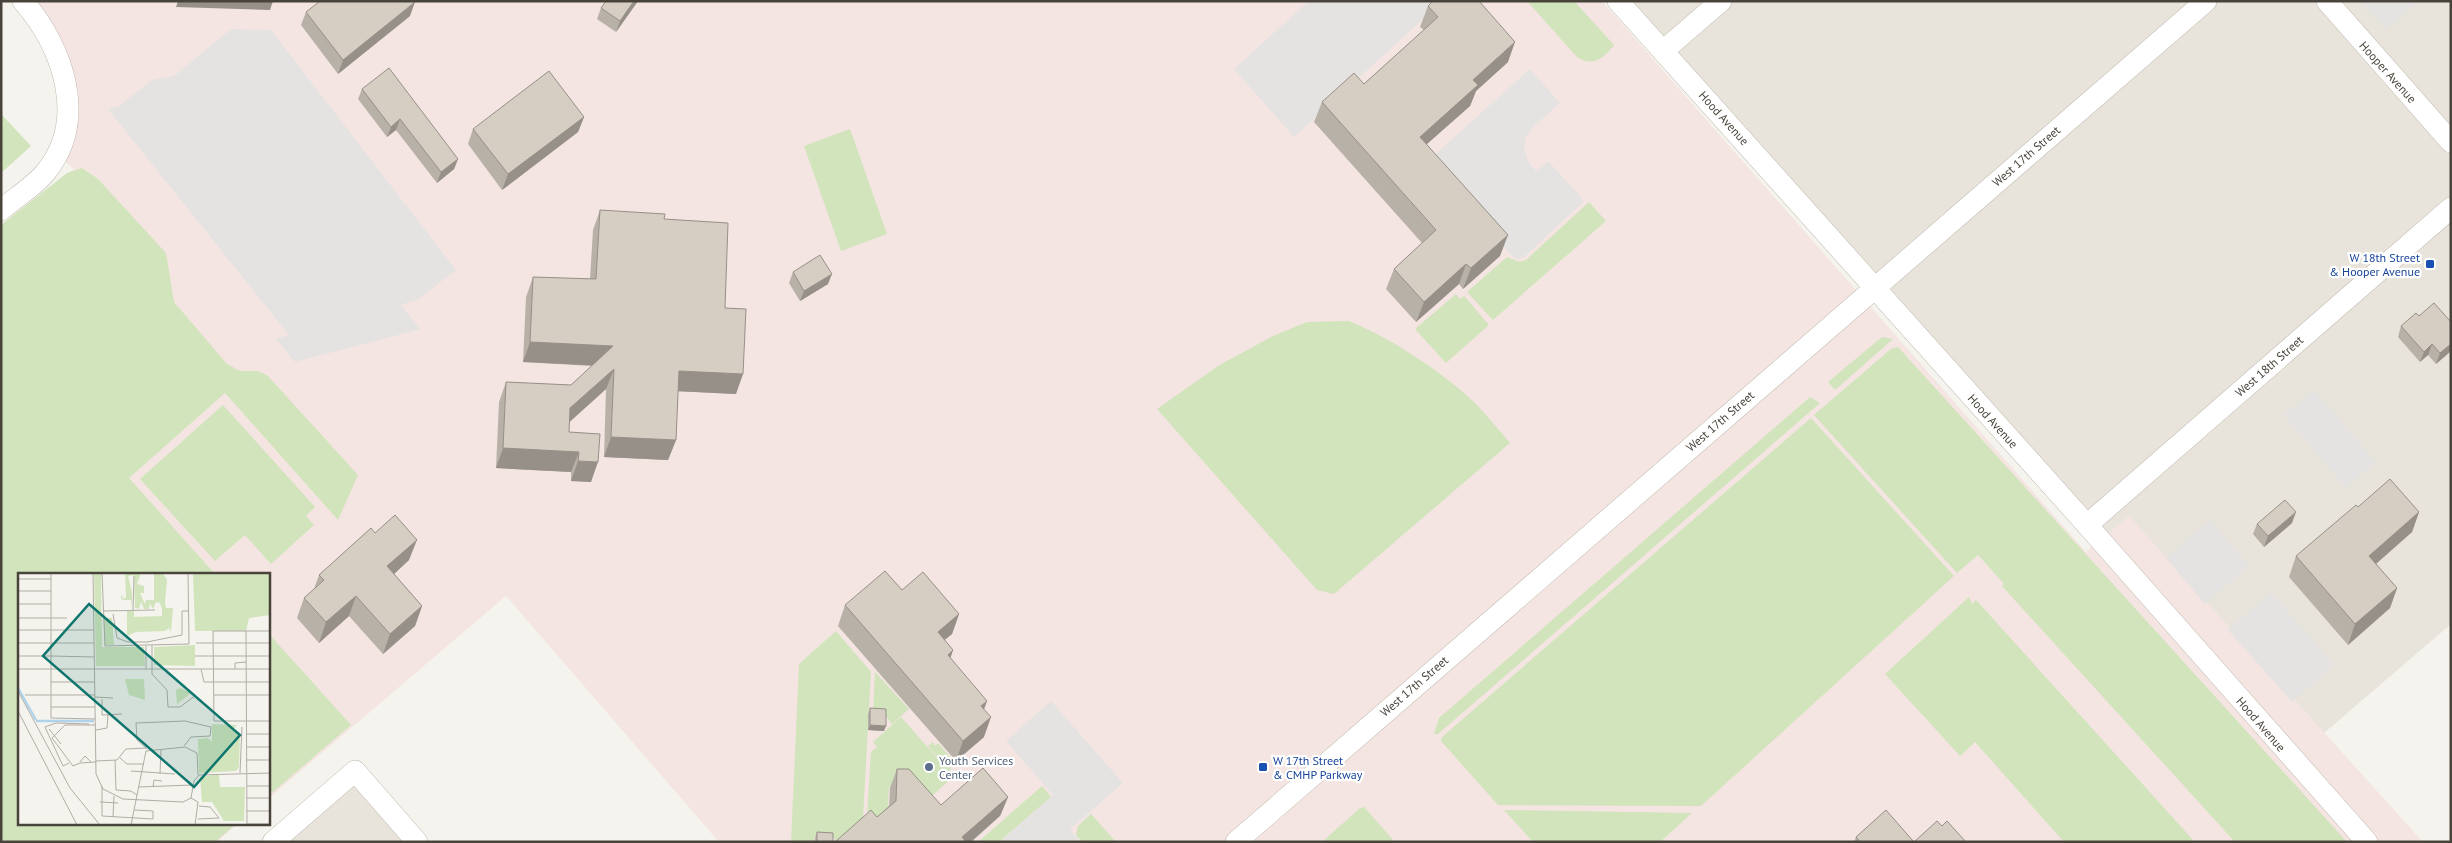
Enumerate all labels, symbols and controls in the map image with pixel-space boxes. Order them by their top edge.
street label: Hooper Avenue [2356,38,2420,106]
street label: Hood Avenue [1696,88,1752,148]
street label: West 17th Street [1989,122,2063,190]
place label: W 18th Street & Hooper Avenue [2329,250,2420,279]
marker: W 18th Street & Hooper Avenue [2424,258,2436,270]
street label: West 18th Street [2232,332,2306,400]
street label: West 17th Street [1683,387,1757,455]
street label: Hood Avenue [1965,391,2021,451]
inset map [18,573,270,826]
street label: West 17th Street [1377,652,1451,720]
street label: Hood Avenue [2233,694,2289,754]
place label: Youth Services Center [939,753,1013,782]
place label: W 17th Street & CMHP Parkway [1273,753,1363,782]
marker: Youth Services Center [923,761,935,773]
marker: W 17th Street & CMHP Parkway [1257,761,1269,773]

